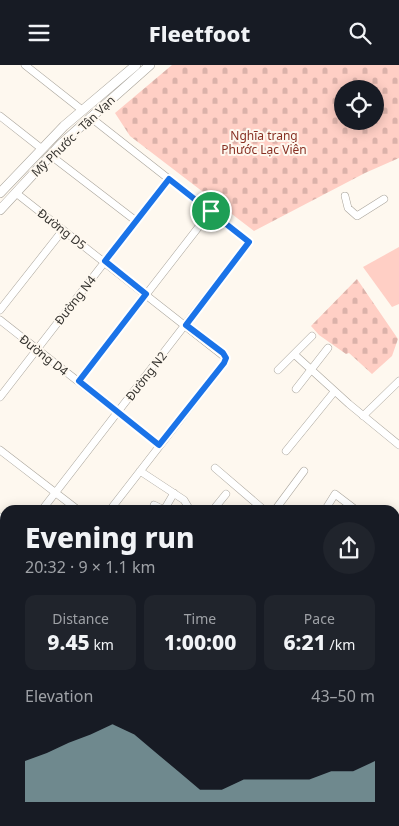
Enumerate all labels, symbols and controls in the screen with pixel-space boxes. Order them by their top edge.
text: Fleetfoot [149,18,250,48]
icon: menu [25,19,53,47]
icon: search [346,19,374,47]
map controls [334,80,384,130]
button: locate [334,80,384,130]
street label: Mỹ Phước - Tân Vạn [27,92,119,180]
park label: Nghĩa trang Phước Lạc Viên [221,127,307,158]
pin [190,190,232,232]
icon: arrive [197,197,225,225]
street label: Đường D5 [34,205,90,254]
street label: Đường N4 [50,272,100,328]
street label: Đường D4 [16,331,72,380]
street label: Đường N2 [121,348,171,404]
text: Evening run [25,518,194,556]
button: share [323,522,375,574]
text: 20:32 · 9 × 1.1 km [25,556,155,578]
text: Distance [52,609,109,628]
text: Time [184,609,216,628]
text: Pace [304,609,335,628]
text: 9.45 [47,628,90,656]
text: 1:00:00 [164,628,236,656]
text: 6:21 [283,628,326,656]
text: km [90,635,114,654]
text: /km [326,635,355,654]
text: Elevation [25,685,93,707]
text: 43–50 m [311,685,375,707]

